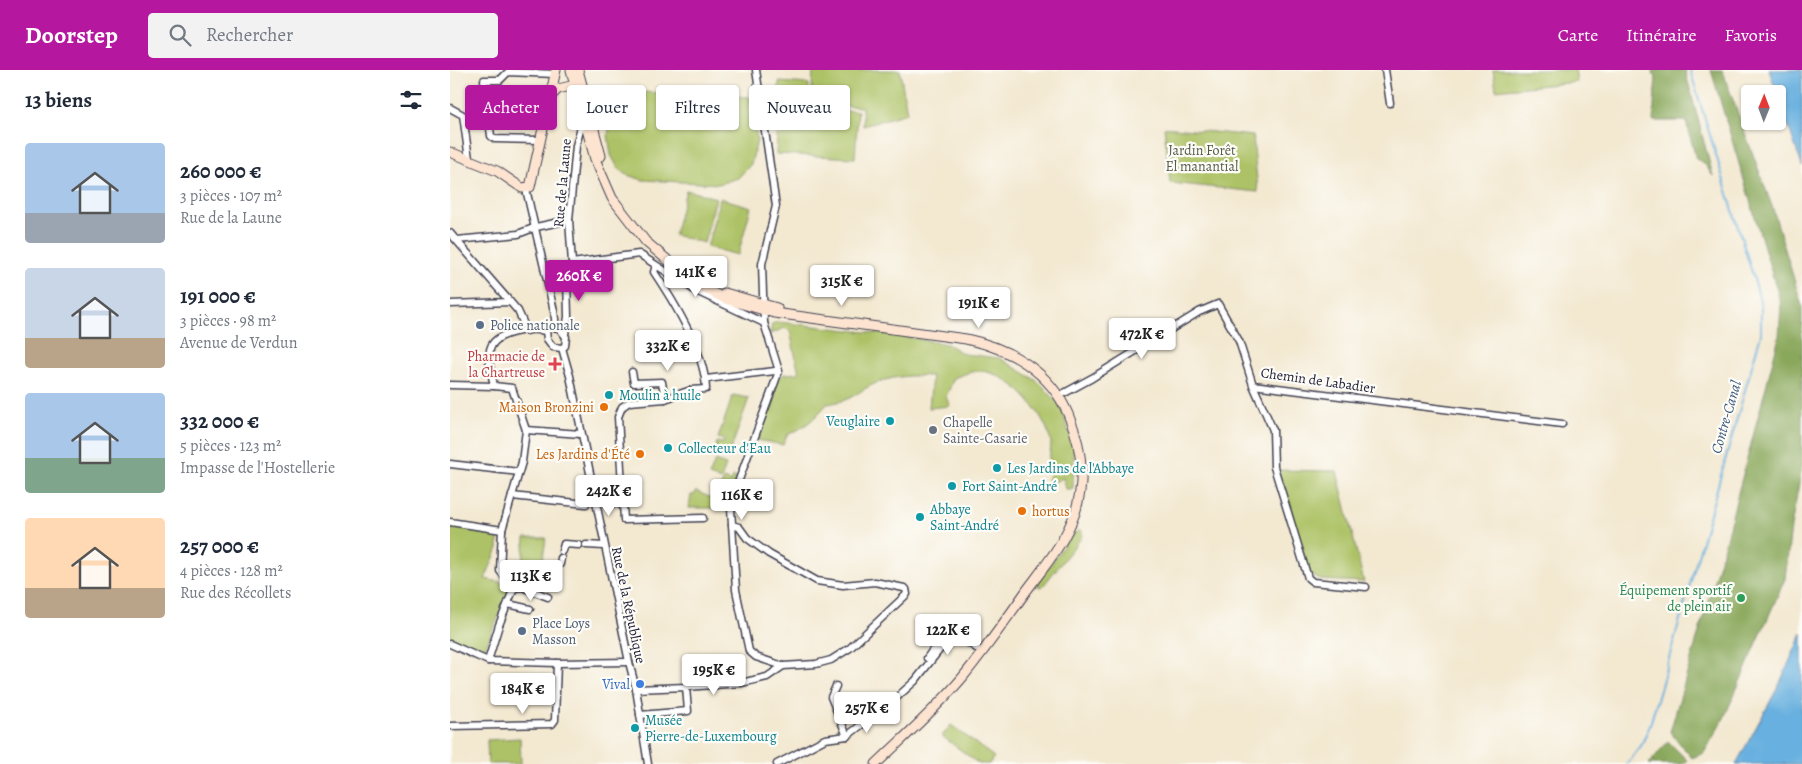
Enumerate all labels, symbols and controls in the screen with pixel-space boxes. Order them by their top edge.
search box [148,13,498,58]
text: Doorstep [25,19,118,51]
icon: search [166,21,194,49]
text: Rechercher [206,22,293,48]
text: Carte [1558,23,1598,47]
text: Itinéraire [1626,23,1697,47]
text: Favoris [1725,23,1777,47]
chip: Acheter [465,85,557,130]
chip: Louer [567,85,646,130]
chip: Filtres [656,85,739,130]
chip: Nouveau [749,85,850,130]
north arrow [1741,85,1786,130]
map controls [1741,85,1786,130]
text: 13 biens [25,86,92,114]
icon: filters [397,86,425,114]
street label: Rue de la Laune [549,138,576,228]
park label: Jardin Forêt El manantial [1165,141,1239,176]
text: 260 000 € [180,157,262,185]
icon: home [65,163,125,223]
text: 3 pièces · 107 m² [180,185,282,207]
text: Rue de la Laune [180,207,282,229]
pin: 141K € [655,256,737,298]
pin: 260K € [538,260,620,302]
text: 141K € [675,261,717,283]
pin: 315K € [801,264,883,307]
text: 260K € [556,265,602,287]
text: 315K € [821,270,863,292]
text: 191 000 € [180,282,256,310]
pin: 191K € [938,286,1020,329]
icon: home [65,288,125,348]
text: 191K € [958,292,1000,314]
text: 3 pièces · 98 m² [180,310,276,332]
place label: Police nationale [490,316,580,335]
pin: 472K € [1101,318,1183,360]
marker: Police nationale [474,319,486,331]
text: 472K € [1120,323,1164,345]
pin: 332K € [627,330,709,372]
text: Avenue de Verdun [180,332,297,354]
text: 332K € [646,335,690,357]
place label: Pharmacie de la Chartreuse [467,347,545,382]
marker: Pharmacie de la Chartreuse [549,358,561,370]
street label: Chemin de Labadier [1259,363,1377,398]
water label: Contre-Canal [1706,378,1746,456]
place label: Moulin à huile [619,386,701,405]
marker: Moulin à huile [603,389,615,401]
place label: Maison Bronzini [499,398,594,417]
marker: Maison Bronzini [598,401,610,413]
text: 332 000 € [180,407,259,435]
place label: Veuglaire [825,412,880,431]
icon: home [65,413,125,473]
place label: Chapelle Sainte-Casarie [943,413,1028,448]
marker: Veuglaire [884,415,896,427]
marker: Chapelle Sainte-Casarie [927,424,939,436]
text: 5 pièces · 123 m² [180,435,281,457]
place label: Collecteur d'Eau [678,439,772,458]
marker: Collecteur d'Eau [662,442,674,454]
place label: Les Jardins d'Été [536,445,630,464]
marker: Les Jardins d'Été [634,448,646,460]
text: Impasse de l'Hostellerie [180,457,335,479]
place label: Les Jardins de l'Abbaye [1007,459,1134,478]
marker: Les Jardins de l'Abbaye [991,462,1003,474]
pin: 242K € [568,474,650,517]
place label: Fort Saint-André [962,477,1057,496]
pin: 116K € [701,478,783,521]
text: 242K € [586,480,632,502]
marker: Fort Saint-André [946,480,958,492]
text: 116K € [721,484,763,506]
place label: Abbaye Saint-André [929,500,999,535]
place label: hortus [1032,502,1070,521]
marker: hortus [1016,505,1028,517]
marker: Abbaye Saint-André [914,511,926,523]
text: 257 000 € [180,532,259,560]
icon: home [65,538,125,598]
street label: Rue de la République [607,545,650,665]
text: 4 pièces · 128 m² [180,560,283,582]
pin: 113K € [490,560,572,602]
text: 113K € [511,565,551,587]
place label: Équipement sportif de plein air [1619,581,1733,616]
text: Rue des Récollets [180,582,291,604]
marker: Équipement sportif de plein air [1735,592,1747,604]
place label: Place Loys Masson [532,614,590,649]
pin: 122K € [907,614,989,656]
text: 122K € [926,619,970,641]
marker: Place Loys Masson [516,625,528,637]
pin: 195K € [673,654,755,696]
text: 195K € [693,659,735,681]
pin: 184K € [482,672,564,715]
place label: Vival [601,675,631,694]
text: 184K € [501,678,545,700]
marker: Vival [634,678,646,690]
pin: 257K € [826,692,908,734]
text: 257K € [845,697,889,719]
place label: Musée Pierre-de-Luxembourg [645,711,777,746]
marker: Musée Pierre-de-Luxembourg [629,722,641,734]

